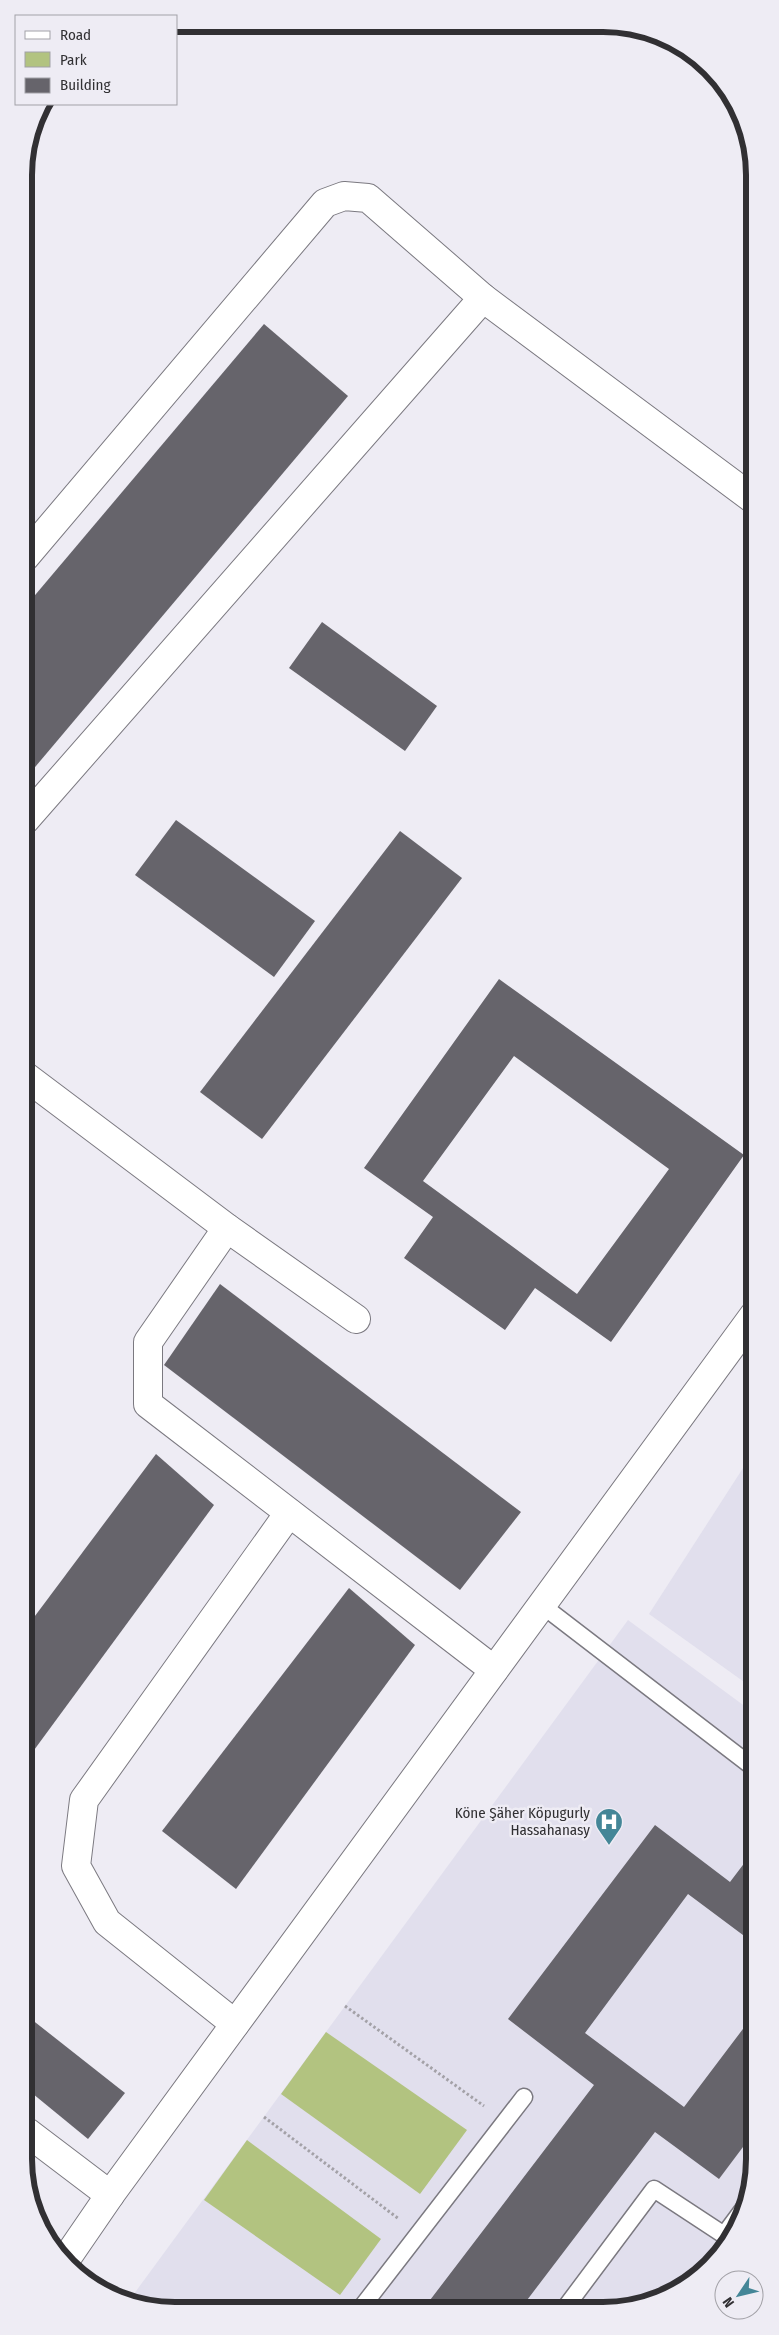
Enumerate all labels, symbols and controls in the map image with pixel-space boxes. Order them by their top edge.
legend [15,15,178,105]
text: Road [60,26,91,44]
text: Park [60,51,87,69]
text: Building [60,76,111,94]
place label: Köne Şäher Köpugurly Hassahanasy [455,1804,590,1839]
hospital icon: Köne Şäher Köpugurly Hassahanasy [594,1807,624,1846]
north arrow [714,2270,764,2320]
text: N [719,2294,738,2310]

